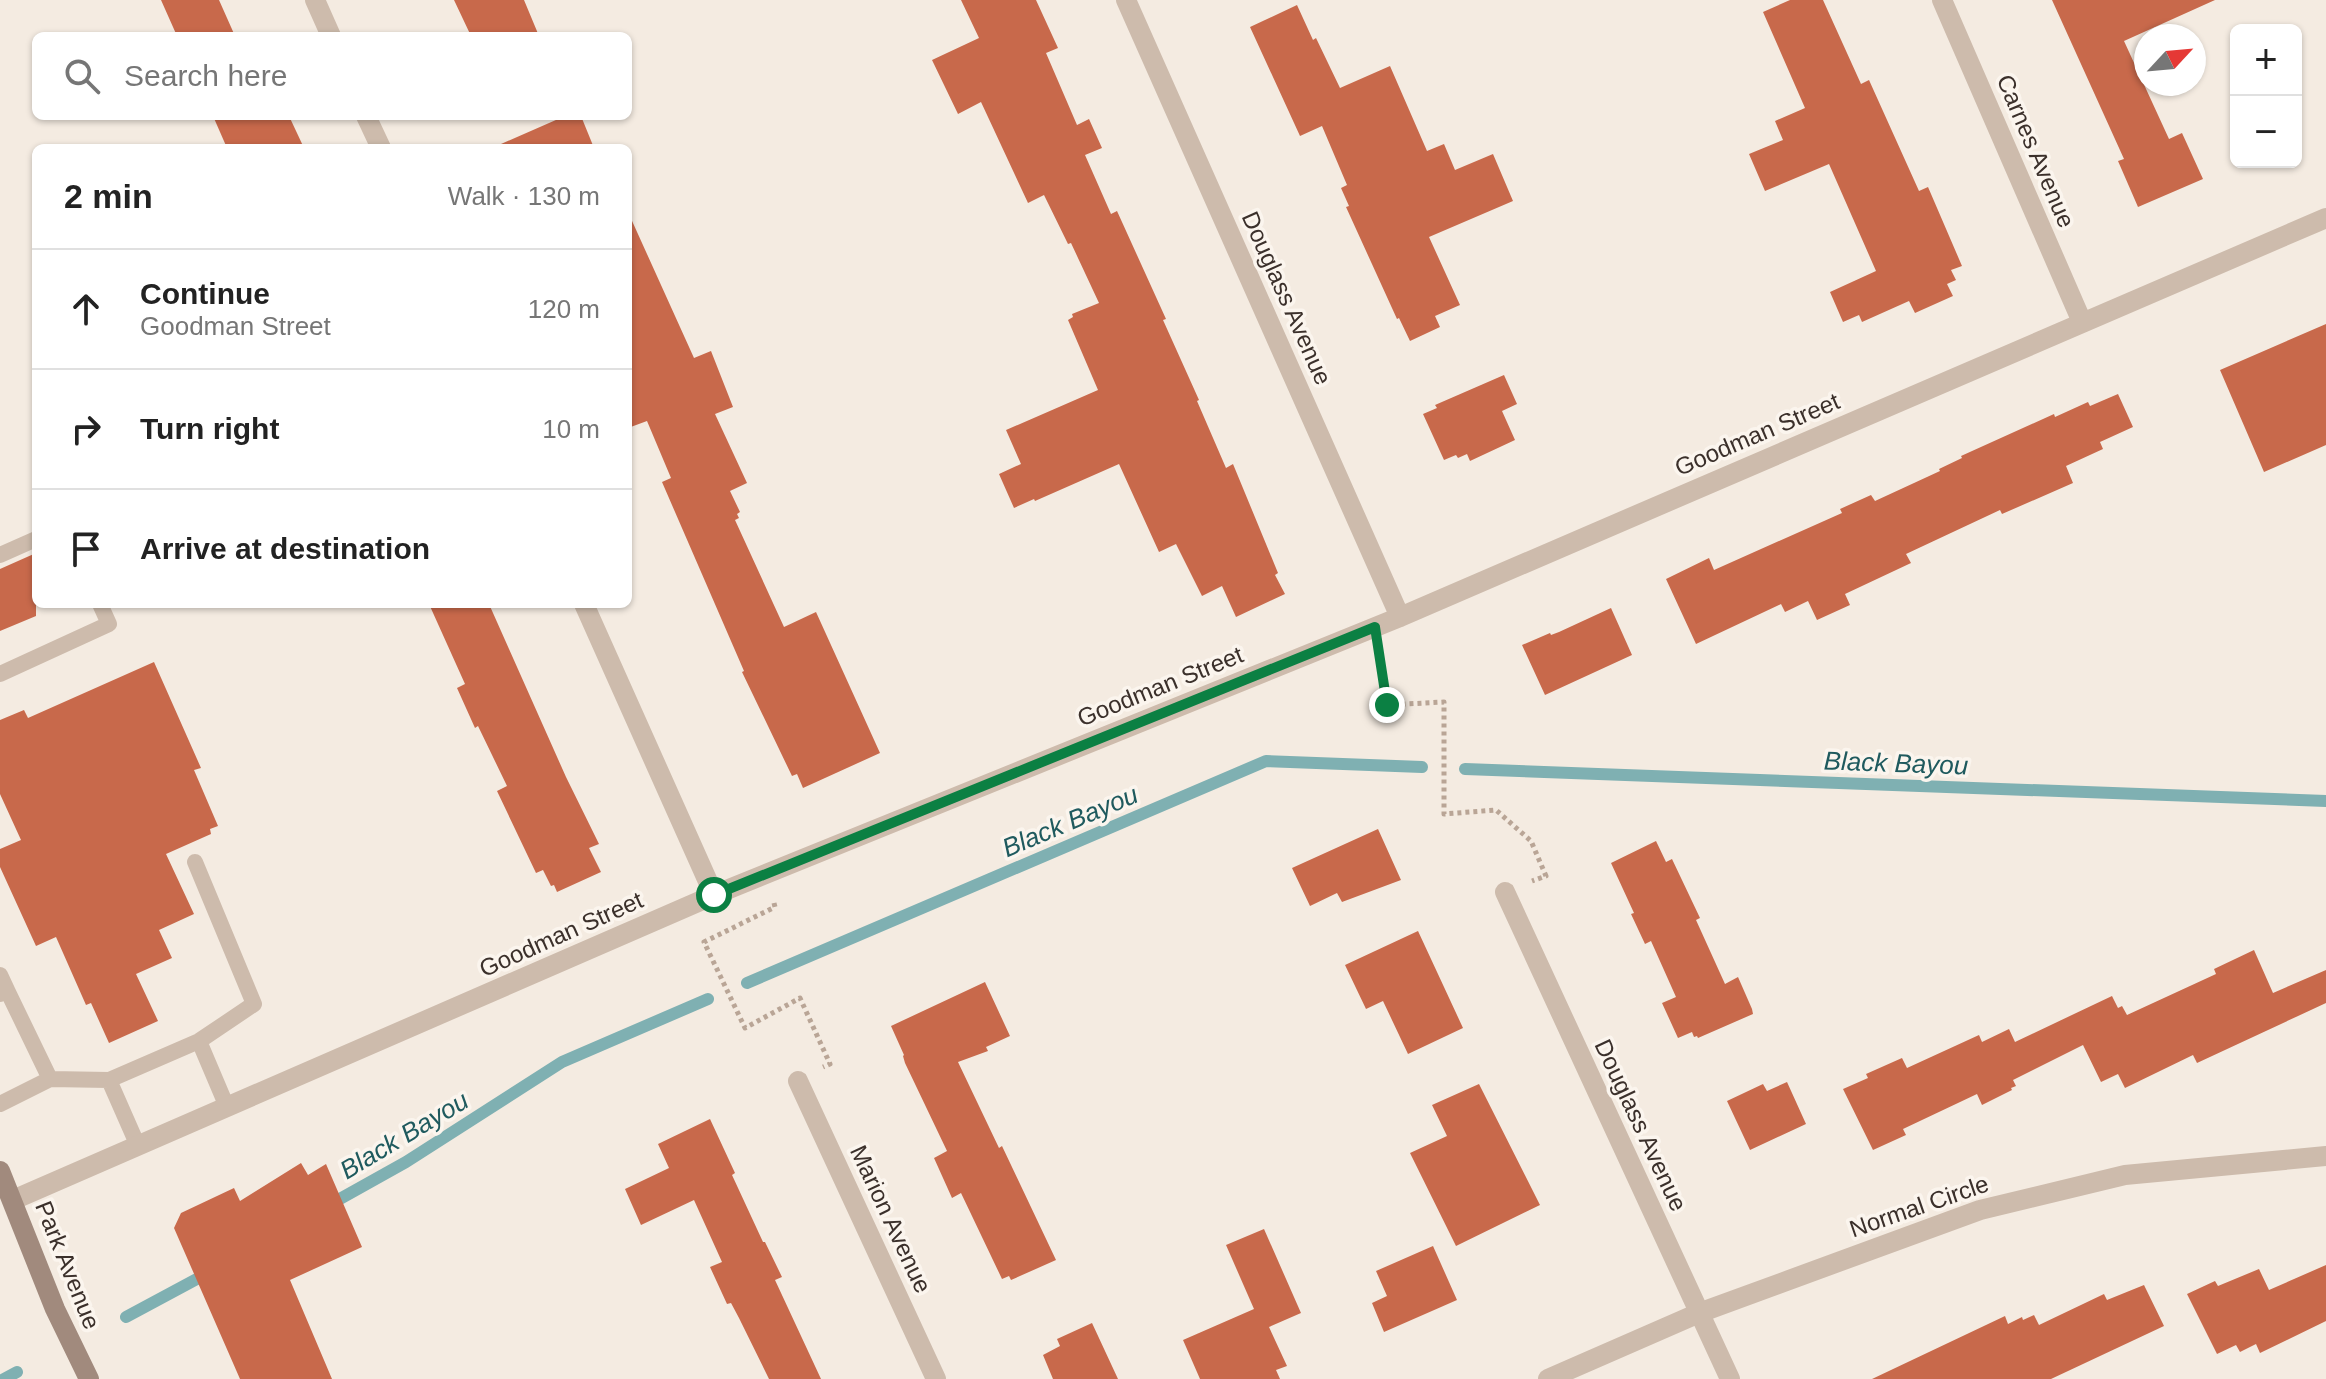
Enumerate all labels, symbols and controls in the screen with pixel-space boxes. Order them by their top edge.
north arrow [2134,24,2206,96]
map controls [2230,24,2302,168]
button: + [2230,24,2302,96]
search box [32,32,632,120]
icon: search [60,54,104,98]
text: Search here [124,59,287,92]
street label: Carnes Avenue [1992,70,2080,232]
button: − [2230,96,2302,168]
text: 2 min [64,177,153,215]
text: Walk · 130 m [448,181,600,211]
street label: Douglass Avenue [1237,207,1337,389]
text: Continue [140,277,270,310]
icon: ahead [64,287,108,331]
text: 120 m [528,294,600,324]
text: Goodman Street [140,311,331,341]
street label: Goodman Street [1671,387,1844,481]
icon: right [64,407,108,451]
text: Turn right [140,412,279,445]
text: 10 m [542,414,600,444]
icon: arrive [64,527,108,571]
text: Arrive at destination [140,532,430,565]
street label: Goodman Street [1073,640,1247,732]
route end [1369,687,1405,723]
water label: Black Bayou [1823,745,1969,781]
water label: Black Bayou [998,779,1142,863]
route start [696,877,732,913]
street label: Goodman Street [475,886,647,982]
street label: Douglass Avenue [1589,1035,1693,1215]
water label: Black Bayou [334,1085,474,1185]
street label: Marion Avenue [845,1141,937,1297]
street label: Normal Circle [1846,1170,1992,1242]
street label: Park Avenue [30,1197,106,1333]

